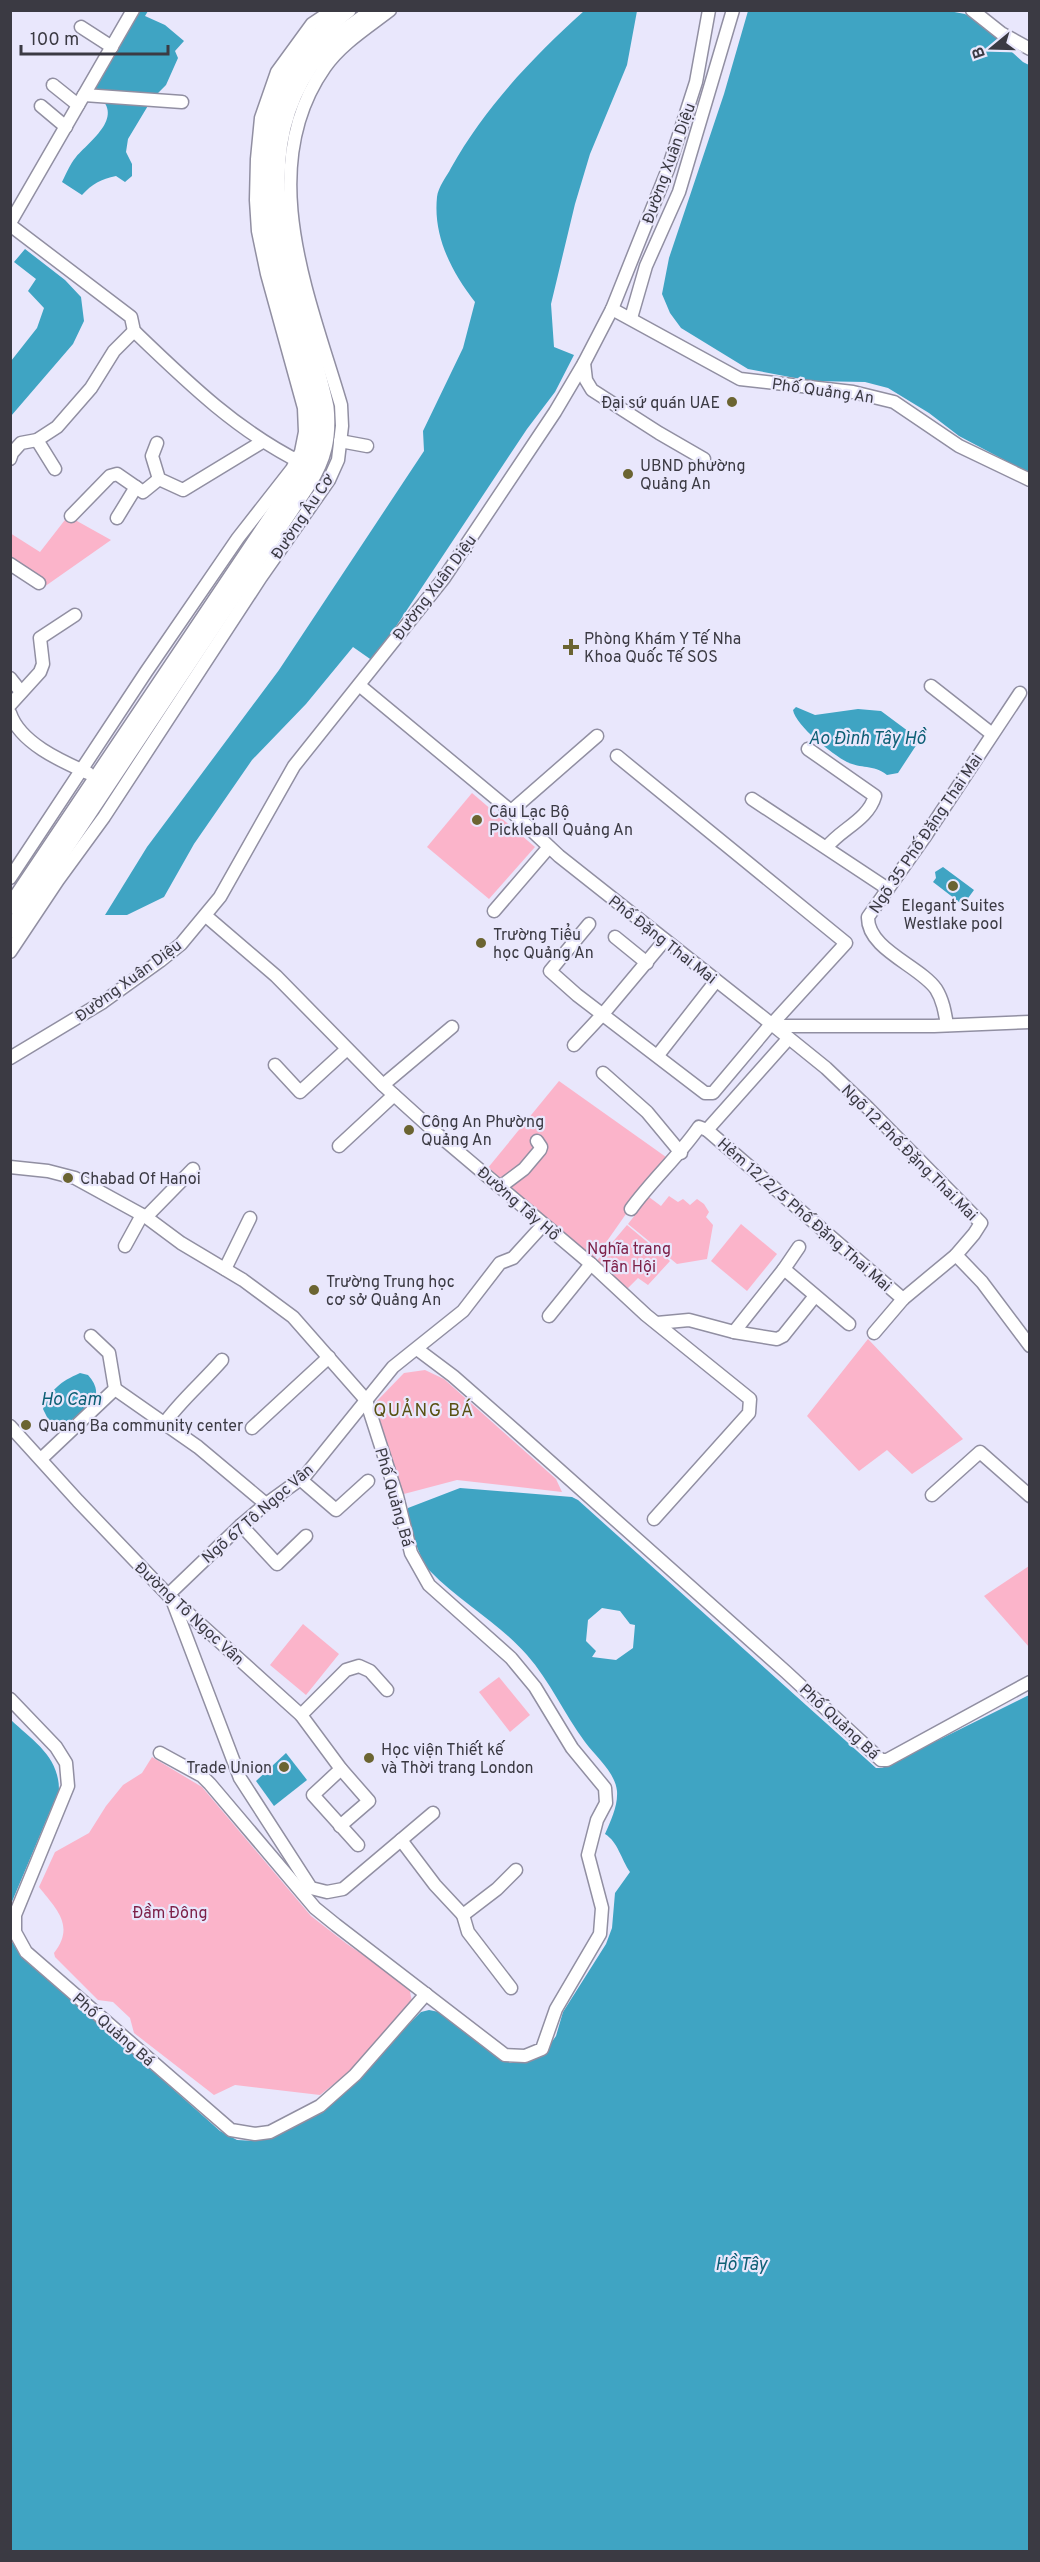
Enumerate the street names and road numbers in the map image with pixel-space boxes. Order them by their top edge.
street label: Đường Xuân Diệu [639,101,701,227]
street label: Phố Quảng An [770,374,875,409]
street label: Đường Âu Cơ [266,469,340,564]
street label: Đường Xuân Diệu [389,531,482,645]
street label: Ngõ 35 Phố Đặng Thai Mai [865,750,988,918]
street label: Phố Đặng Thai Mai [604,891,721,989]
street label: Đường Xuân Diệu [72,936,186,1027]
street label: Ngõ 12 Phố Đặng Thai Mai [836,1080,982,1226]
street label: Hẻm 12/2/5 Phố Đặng Thai Mai [712,1134,896,1297]
street label: Đường Tây Hồ [472,1162,564,1246]
street label: Phố Quảng Bá [369,1445,418,1550]
street label: Ngõ 67 Tô Ngọc Vân [198,1460,318,1569]
street label: Đường Tô Ngọc Vân [130,1559,248,1670]
street label: Phố Quảng Bá [794,1679,884,1765]
street label: Phố Quảng Bá [67,1989,159,2072]

